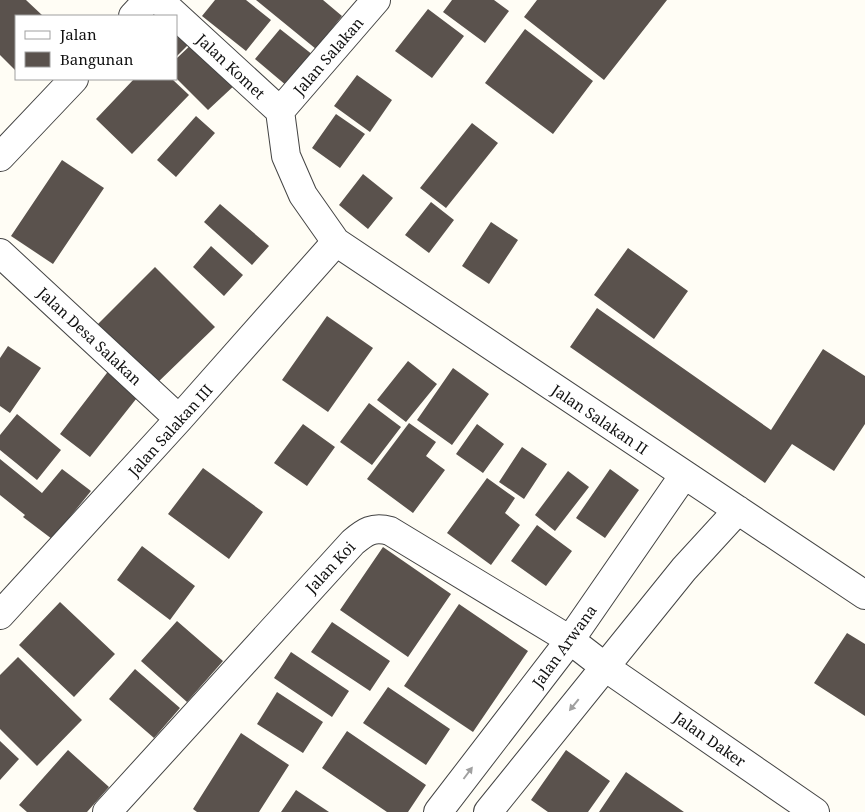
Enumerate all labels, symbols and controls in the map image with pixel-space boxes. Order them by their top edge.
street label: Jalan Salakan [288,13,368,100]
legend [15,15,178,80]
text: Jalan [59,24,97,44]
street label: Jalan Komet [192,28,270,103]
text: Bangunan [60,49,134,69]
street label: Jalan Desa Salakan [33,282,146,390]
street label: Jalan Salakan II [547,379,652,459]
street label: Jalan Salakan III [123,380,217,481]
street label: Jalan Koi [300,537,359,598]
street label: Jalan Arwana [527,601,601,692]
one-way arrow [569,698,580,711]
street label: Jalan Daker [669,706,750,771]
one-way arrow [462,767,473,780]

